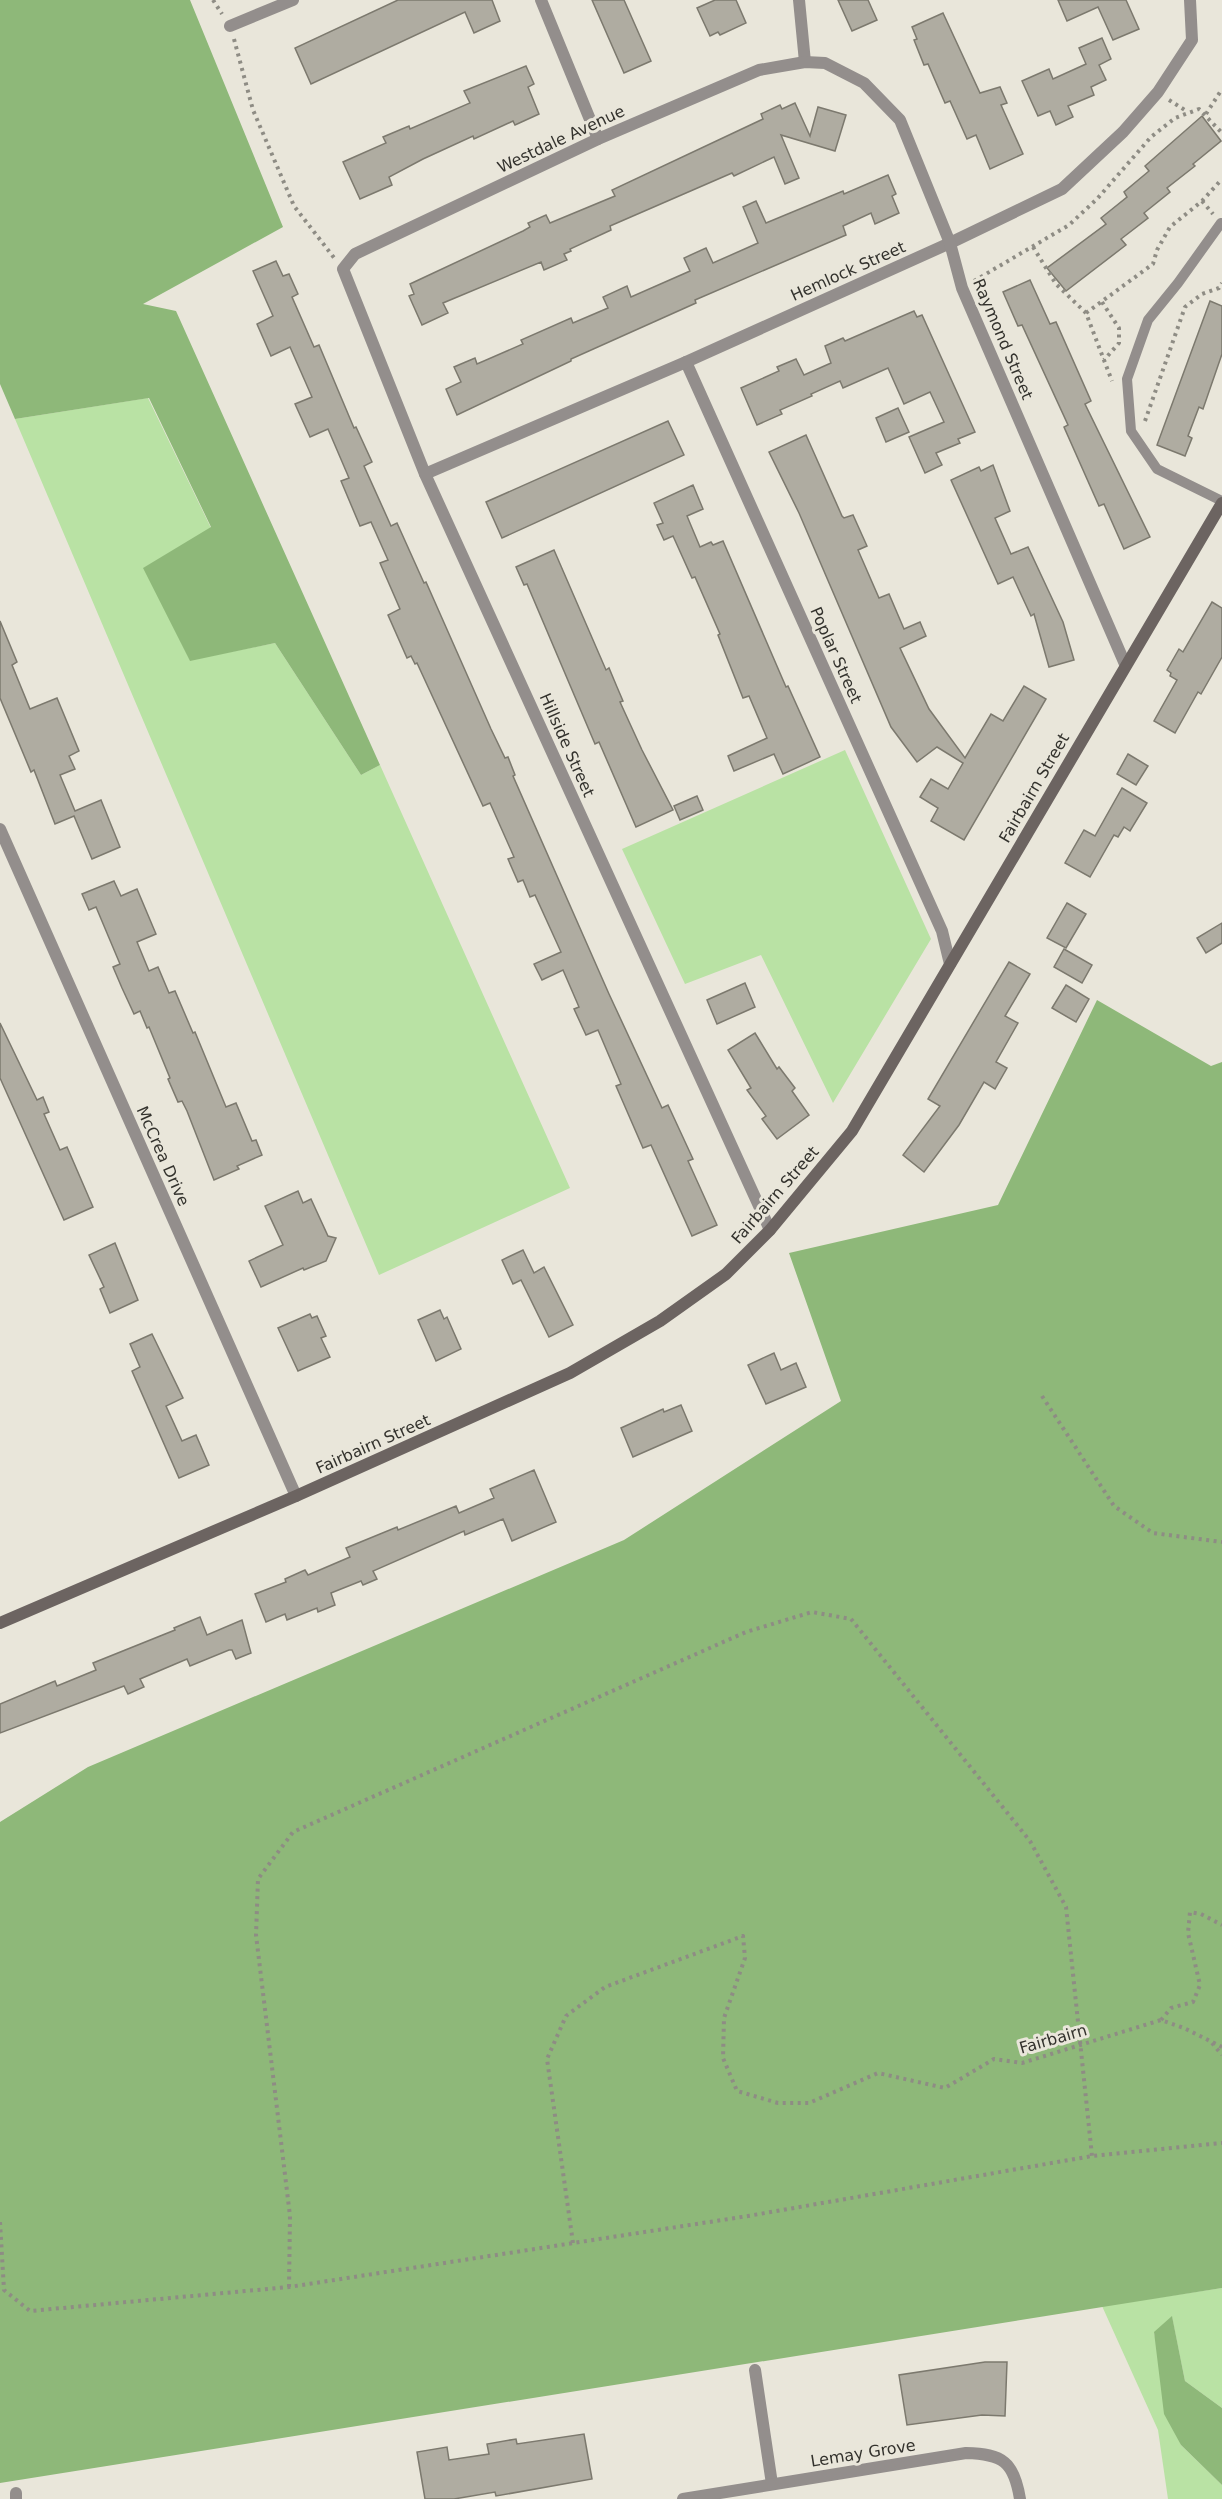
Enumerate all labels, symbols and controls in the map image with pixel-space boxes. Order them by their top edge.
street label: Westdale Avenue [494,101,628,177]
street label: Hemlock Street [788,237,908,305]
street label: Raymond Street [969,276,1037,402]
street label: Poplar Street [806,604,866,706]
street label: Hillside Street [536,690,598,800]
street label: Fairbairn Street [995,730,1073,846]
street label: McCrea Drive [132,1103,194,1209]
street label: Fairbairn Street [727,1142,823,1248]
street label: Fairbairn Street [313,1410,433,1478]
street label: Fairbairn [1017,2020,1089,2058]
street label: Lemay Grove [809,2435,917,2471]

